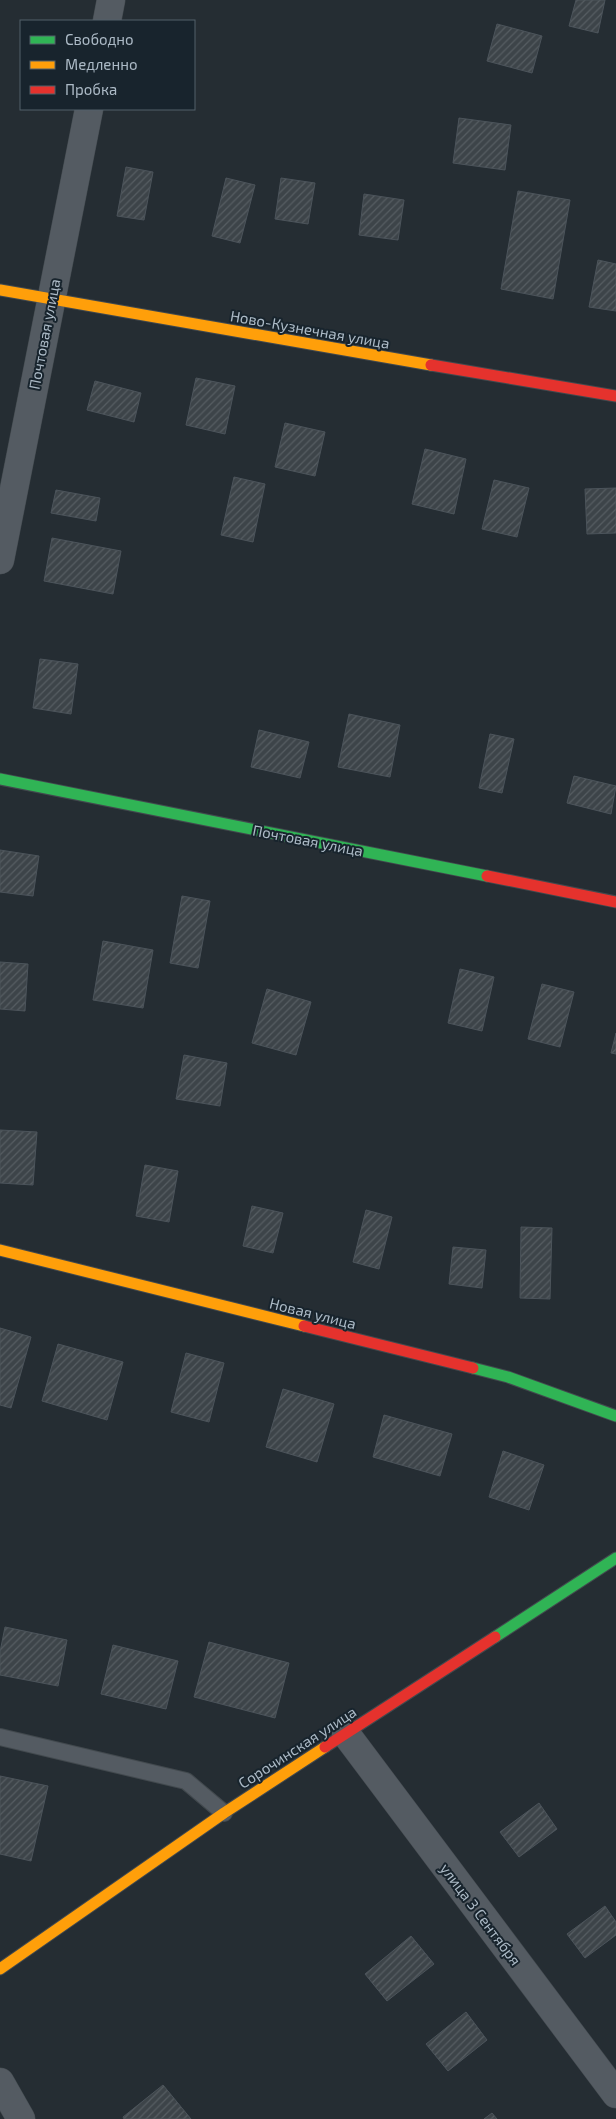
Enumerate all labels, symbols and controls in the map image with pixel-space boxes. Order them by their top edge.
legend [20,20,195,110]
text: Свободно [65,30,134,48]
text: Медленно [65,55,138,73]
text: Пробка [65,80,117,98]
street label: Почтовая улица [24,277,65,391]
street label: Ново-Кузнечная улица [229,306,391,353]
street label: Почтовая улица [251,820,365,861]
street label: Новая улица [268,1294,358,1333]
street label: Сорочинская улица [235,1702,360,1793]
street label: улица 3 Сентября [436,1859,525,1969]

